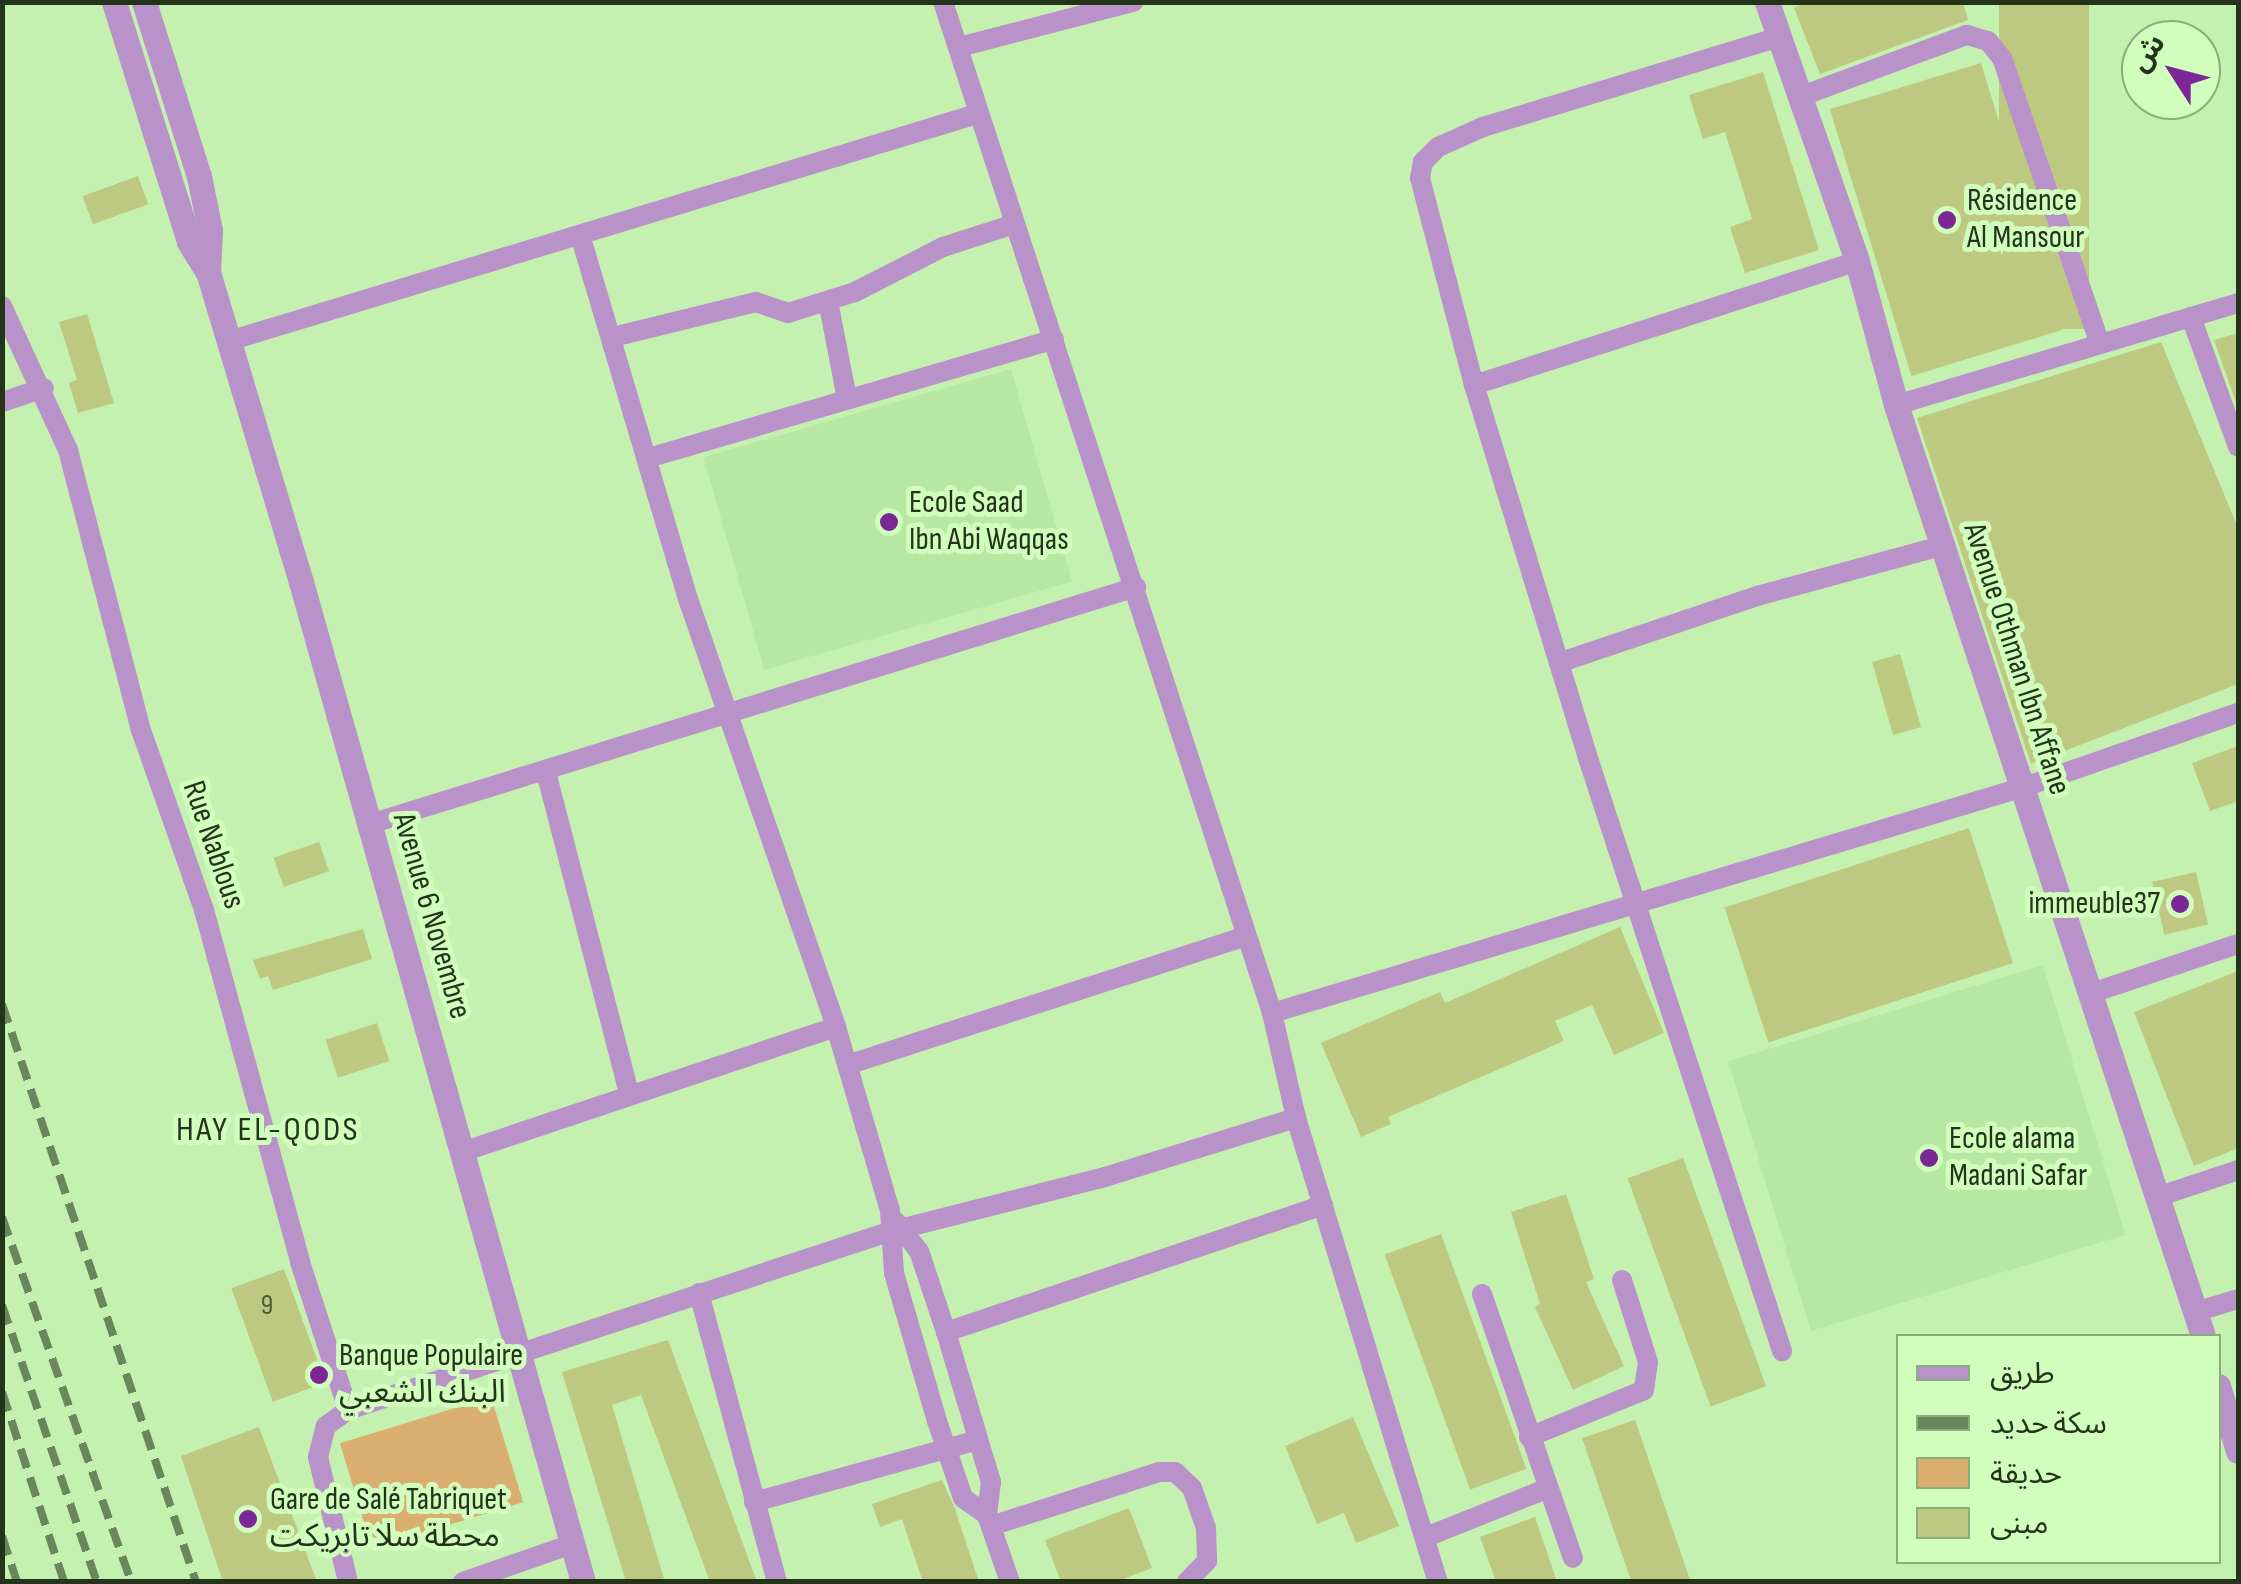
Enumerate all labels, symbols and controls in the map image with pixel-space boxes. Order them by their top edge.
north arrow [2121,20,2221,120]
text: ش [2123,28,2173,78]
place label: Résidence Al Mansour [1967,183,2085,258]
marker: Résidence Al Mansour [1936,209,1958,231]
place label: Ecole Saad Ibn Abi Waqqas [909,485,1069,560]
marker: Ecole Saad Ibn Abi Waqqas [878,511,900,533]
street label: Avenue Othman Ibn Affane [1954,518,2078,800]
street label: Rue Nablous [173,776,253,914]
street label: Avenue 6 Novembre [383,809,479,1023]
place label: immeuble37 [2028,885,2160,923]
marker: immeuble37 [2169,893,2191,915]
district label: HAY EL-QODS [176,1109,360,1151]
place label: Ecole alama Madani Safar [1949,1121,2087,1196]
marker: Ecole alama Madani Safar [1918,1147,1940,1169]
house number: 9 [261,1289,273,1323]
legend [1896,1334,2221,1564]
place label: Banque Populaire البنك الشعبي [339,1338,523,1413]
text: طريق [1990,1356,2055,1392]
marker: Banque Populaire البنك الشعبي [308,1364,330,1386]
text: سكة حديد [1990,1406,2107,1442]
text: حديقة [1990,1456,2062,1492]
place label: Gare de Salé Tabriquet محطة سلا تابريكت [270,1482,507,1557]
marker: Gare de Salé Tabriquet محطة سلا تابريكت [235,1506,261,1532]
text: مبنى [1990,1506,2048,1542]

